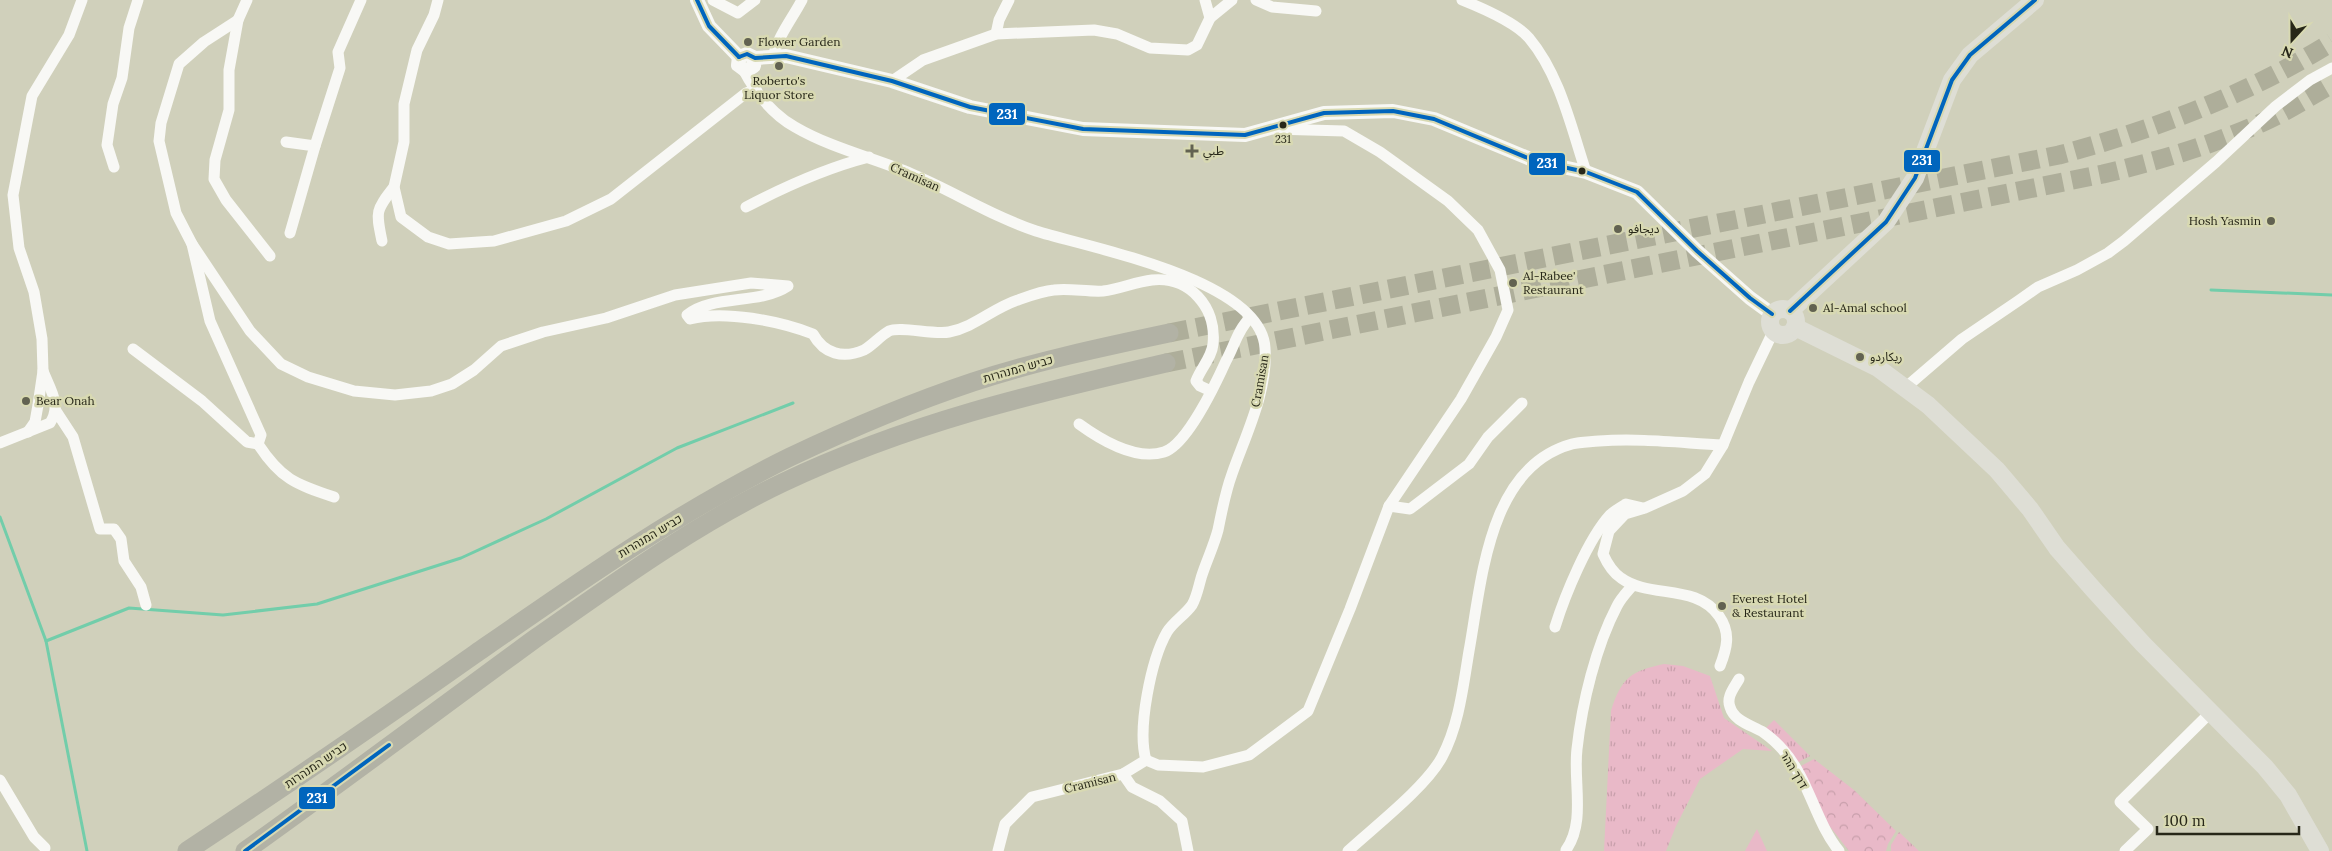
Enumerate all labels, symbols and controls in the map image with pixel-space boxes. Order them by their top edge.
north arrow [2267,15,2317,65]
place label: Flower Garden [758,34,840,49]
marker: Flower Garden [742,36,754,48]
text: N [2279,42,2296,62]
marker: Roberto's Liquor Store [773,60,785,72]
place label: Roberto's Liquor Store [744,73,814,102]
line badge: 231 [988,102,1026,126]
text: 231 [997,105,1018,123]
marker: 231 [1278,120,1288,130]
place label: 231 [1275,132,1291,146]
place label: طبي [1203,143,1224,161]
marker: طبي [1185,144,1199,158]
line badge: 231 [1903,149,1941,173]
text: 231 [1912,151,1933,169]
line badge: 231 [1528,152,1566,176]
text: 231 [1537,154,1558,172]
street label: Cramisan [888,159,942,194]
unlabelled marker [1577,166,1587,176]
place label: Hosh Yasmin [2189,213,2261,228]
marker: Hosh Yasmin [2265,215,2277,227]
place label: ديجافو [1628,221,1660,236]
marker: ديجافو [1612,223,1624,235]
place label: Al-Rabee' Restaurant [1522,268,1584,297]
marker: Al-Rabee' Restaurant [1507,277,1519,289]
place label: Al-Amal school [1822,300,1907,315]
marker: Al-Amal school [1807,302,1819,314]
place label: ريكاردو [1870,349,1902,364]
street label: כביש המנהרות [981,351,1055,386]
marker: ريكاردو [1854,351,1866,363]
street label: Cramisan [1248,354,1271,408]
place label: Bear Onah [36,393,95,408]
marker: Bear Onah [20,395,32,407]
street label: כביש המנהרות [615,511,684,561]
place label: Everest Hotel & Restaurant [1732,591,1807,620]
marker: Everest Hotel & Restaurant [1716,600,1728,612]
street label: כביש המנהרות [282,738,350,791]
street label: דרך ההר [1777,748,1811,791]
street label: Cramisan [1062,769,1117,796]
line badge: 231 [298,786,336,810]
text: 231 [307,789,328,807]
scale bar [2157,804,2300,836]
text: 100 m [2164,811,2205,830]

